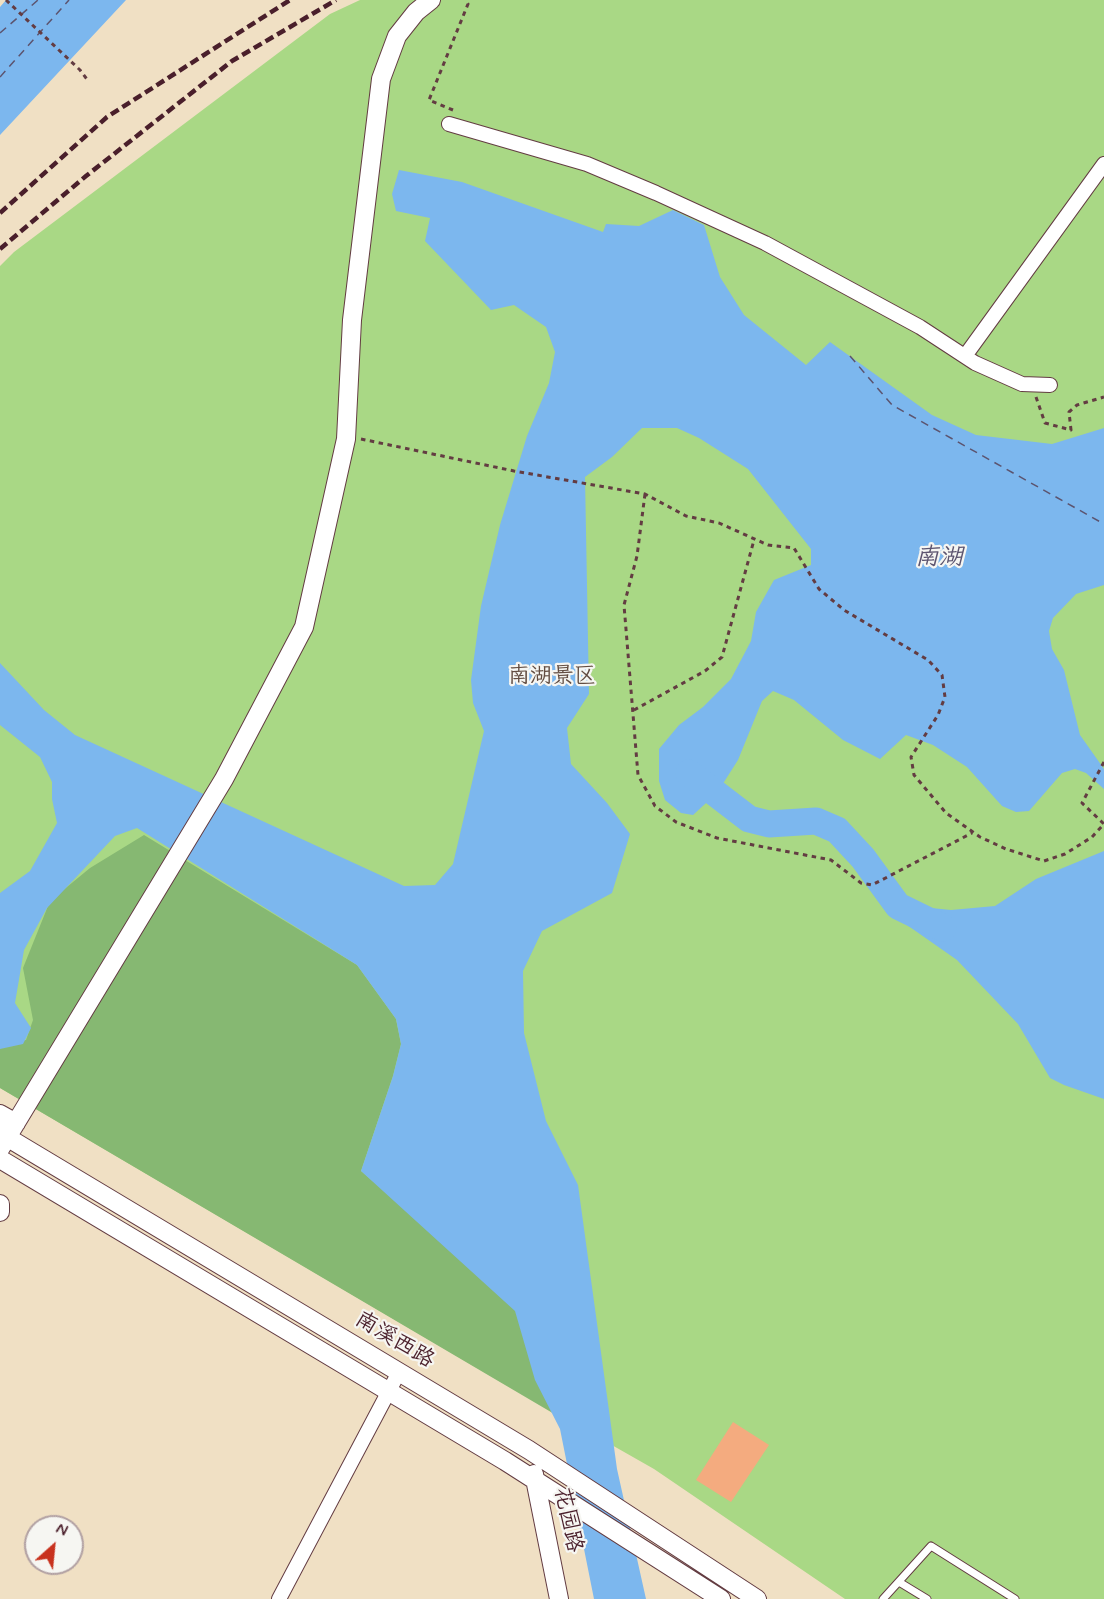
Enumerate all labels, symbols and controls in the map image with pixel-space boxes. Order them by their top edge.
water label: 南湖 [915,545,963,573]
park label: 南湖景区 [508,664,596,690]
street label: 南溪西路 [349,1307,439,1375]
street label: 花园路 [547,1485,587,1555]
north arrow [24,1515,84,1575]
text: N [52,1519,71,1542]

